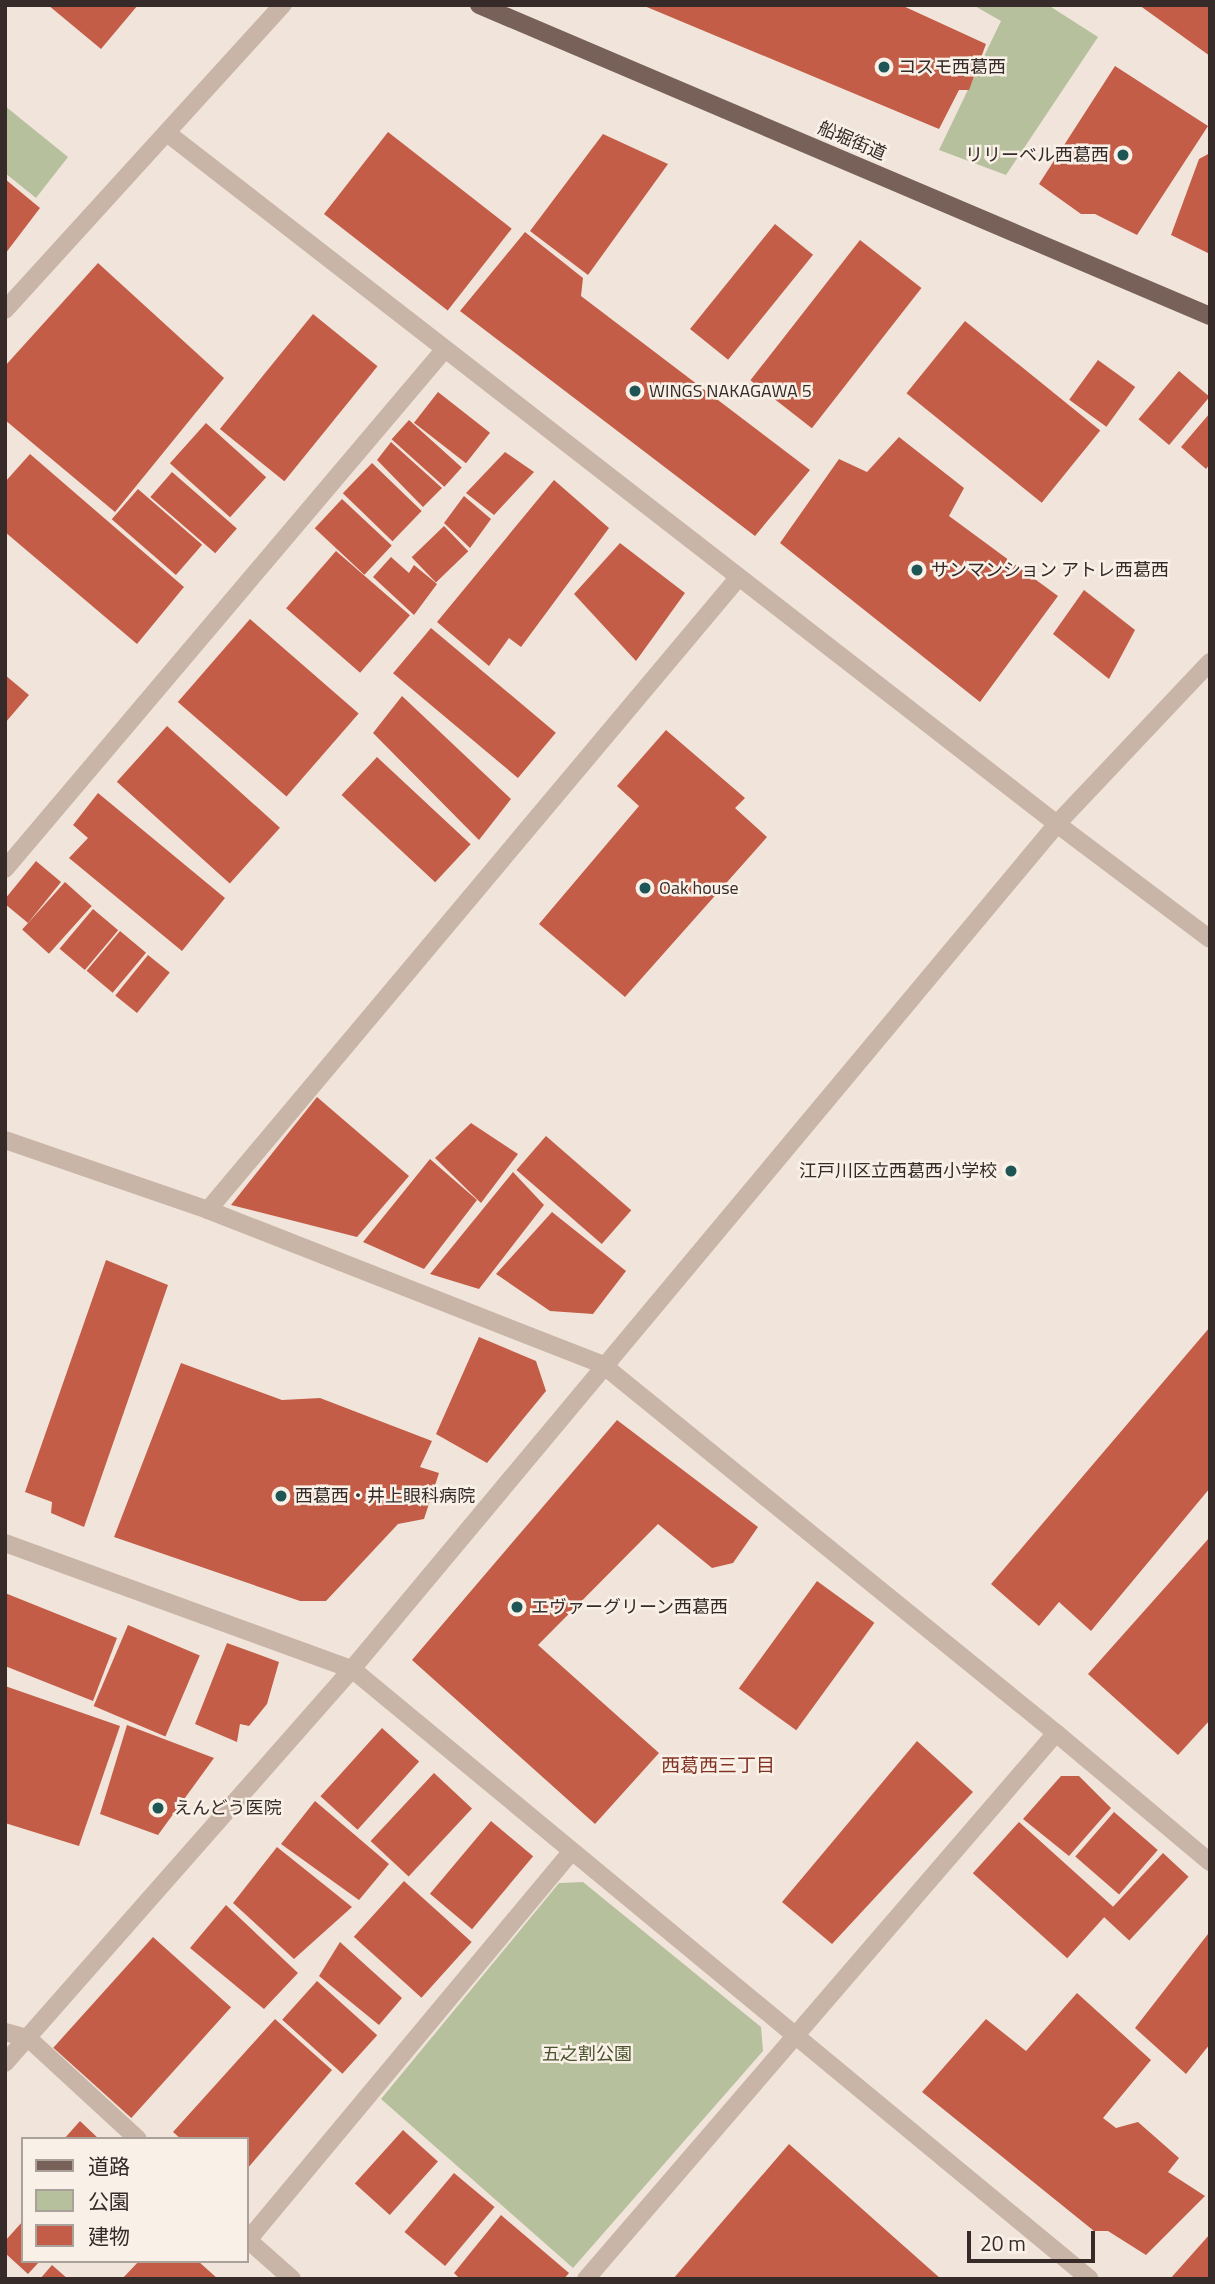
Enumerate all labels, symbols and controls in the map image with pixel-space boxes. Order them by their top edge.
place label: コスモ西葛西 [898,56,1006,78]
marker: コスモ西葛西 [876,59,892,75]
street label: 船堀街道 [815,117,889,165]
place label: リリーベル西葛西 [965,144,1109,166]
marker: リリーベル西葛西 [1115,147,1131,163]
place label: WINGS NAKAGAWA 5 [649,380,812,402]
marker: WINGS NAKAGAWA 5 [627,383,643,399]
place label: サンマンション アトレ西葛西 [931,559,1169,581]
marker: サンマンション アトレ西葛西 [909,562,925,578]
place label: Oak house [659,877,739,899]
marker: Oak house [637,880,653,896]
place label: 江戸川区立西葛西小学校 [799,1160,997,1182]
marker: 江戸川区立西葛西小学校 [1003,1163,1019,1179]
place label: 西葛西・井上眼科病院 [295,1485,475,1507]
marker: 西葛西・井上眼科病院 [273,1488,289,1504]
place label: エヴァーグリーン西葛西 [531,1596,729,1618]
marker: エヴァーグリーン西葛西 [509,1599,525,1615]
district label: 西葛西三丁目 [661,1754,775,1776]
place label: えんどう医院 [174,1797,282,1819]
marker: えんどう医院 [148,1798,168,1818]
park label: 五之割公園 [542,2043,632,2065]
legend [21,2137,248,2263]
text: 道路 [88,2150,130,2182]
text: 公園 [88,2185,130,2217]
scale bar [970,2218,1098,2262]
text: 建物 [88,2220,130,2252]
text: 20 m [980,2227,1026,2259]

